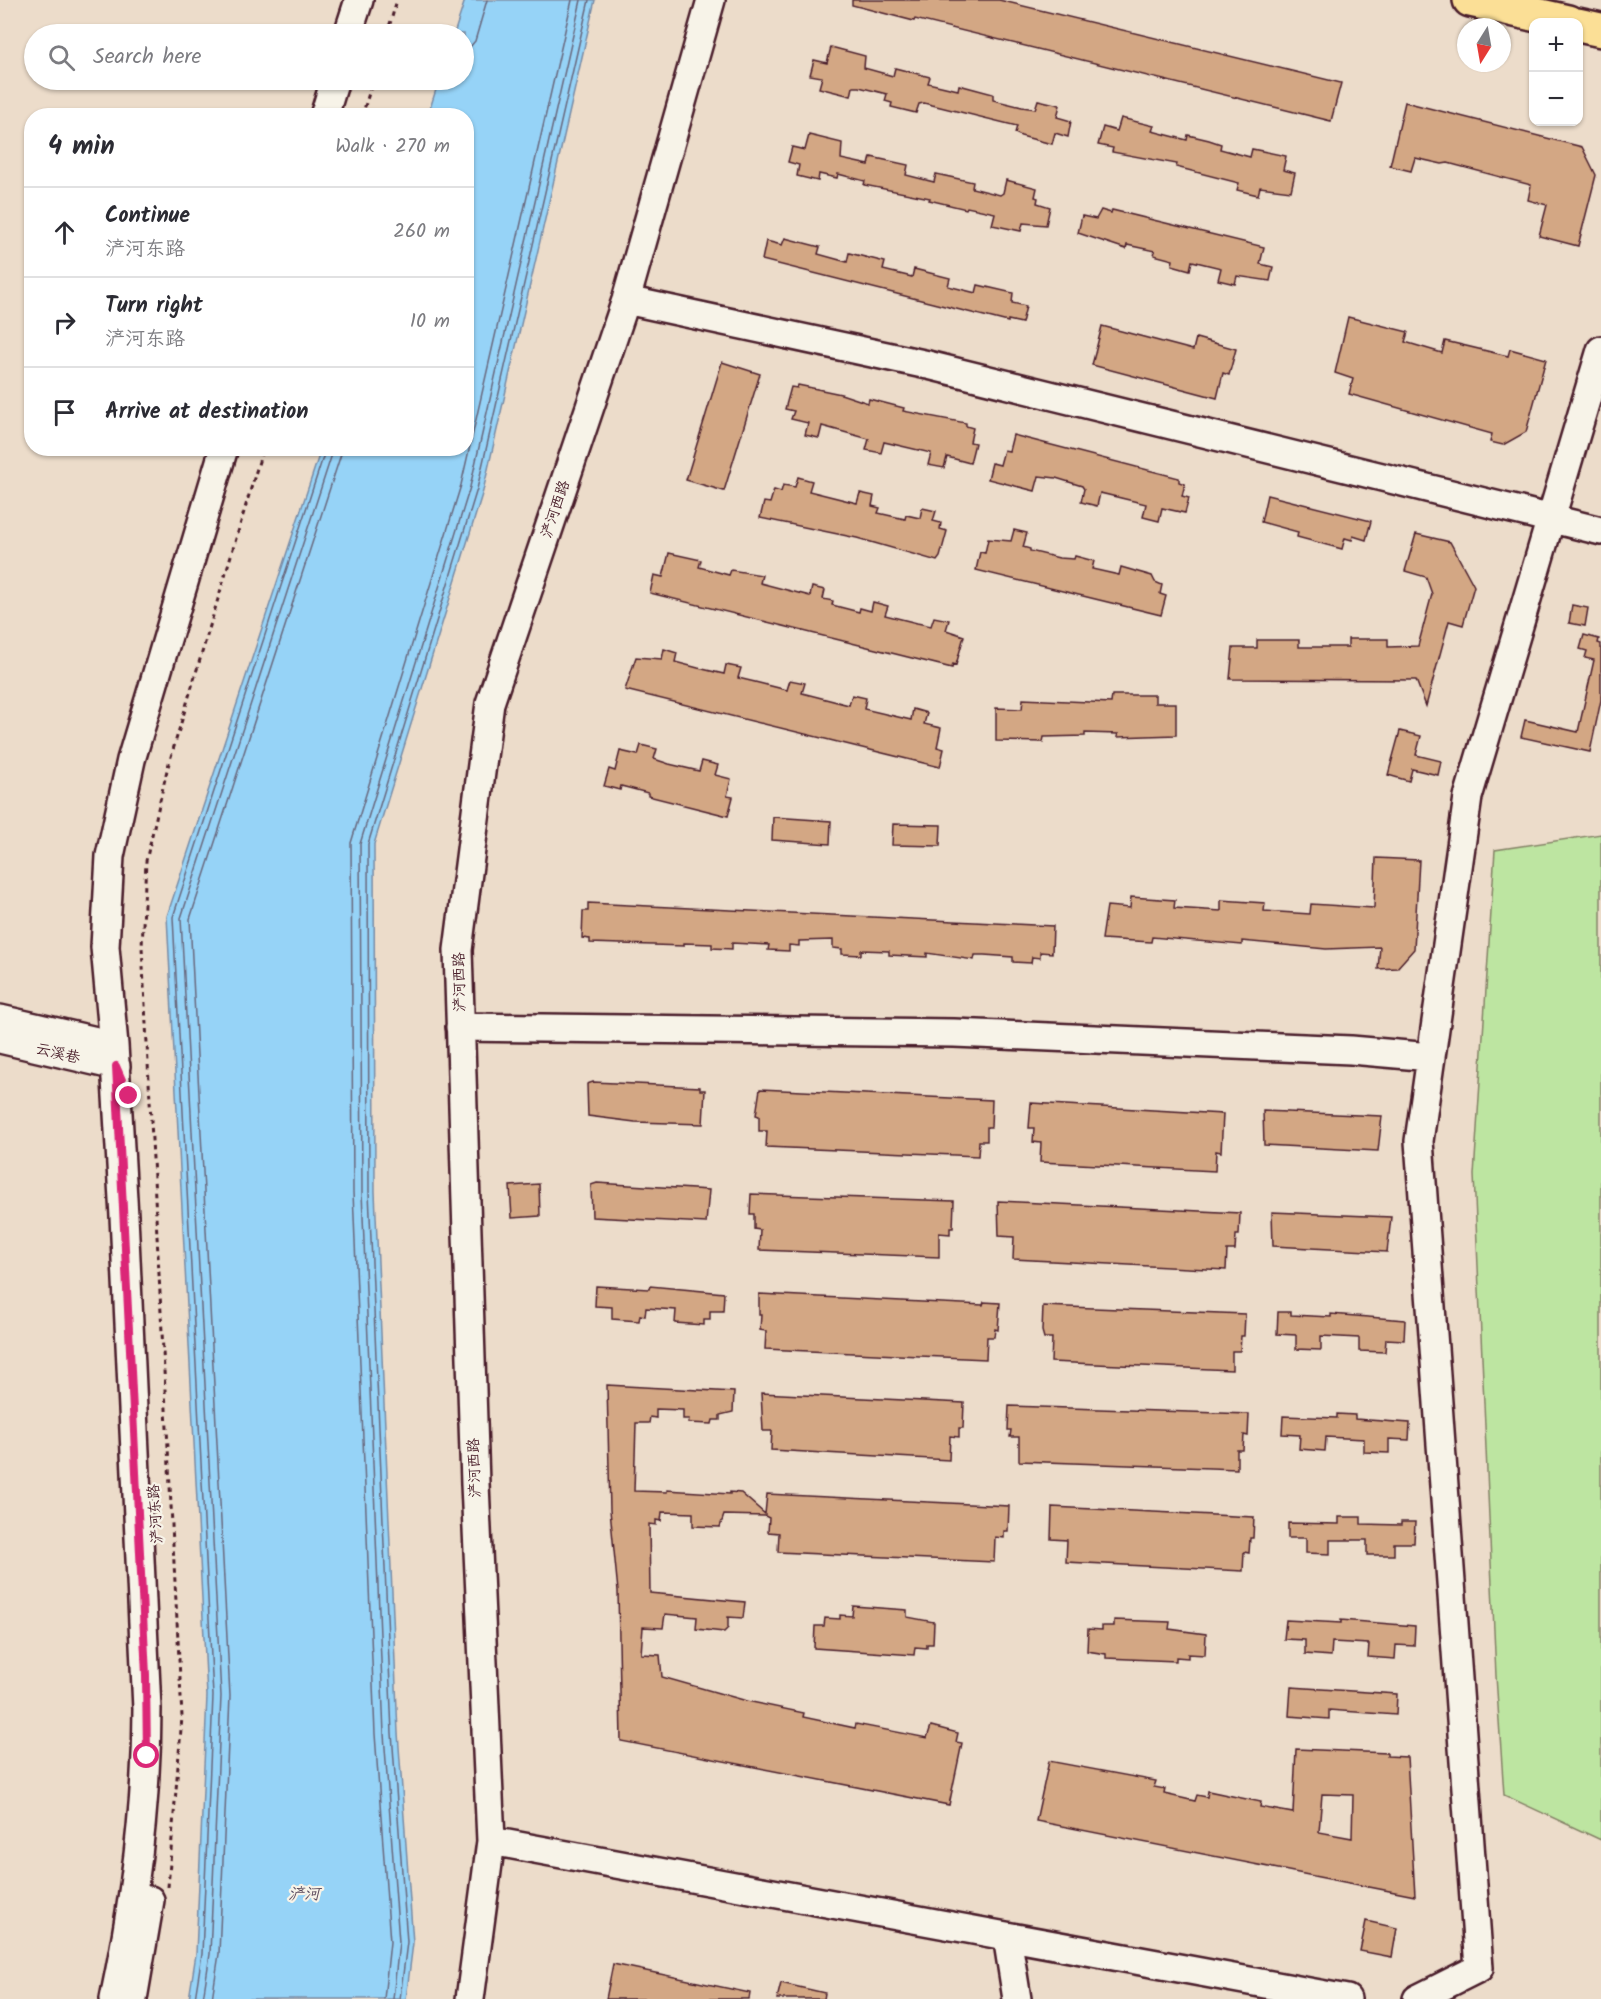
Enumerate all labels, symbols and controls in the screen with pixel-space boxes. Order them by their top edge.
north arrow [1457,18,1511,72]
map controls [1529,18,1583,126]
button: + [1529,18,1583,72]
search box [24,24,474,90]
text: Search here [93,40,201,75]
icon: search [45,41,78,74]
button: − [1529,72,1583,126]
text: 4 min [48,126,115,168]
text: Walk · 270 m [335,131,450,163]
text: Continue [105,199,190,234]
icon: ahead [48,216,81,249]
text: 260 m [393,216,450,248]
text: 浐河东路 [105,234,185,266]
text: Turn right [105,289,203,324]
icon: right [48,306,81,339]
text: 10 m [410,306,450,338]
text: 浐河东路 [105,324,185,356]
text: Arrive at destination [105,395,308,430]
icon: arrive [48,396,81,429]
street label: 浐河西路 [535,477,577,542]
street label: 浐河西路 [447,952,473,1012]
street label: 云溪巷 [33,1037,82,1071]
route end [115,1082,141,1108]
street label: 浐河西路 [462,1438,488,1498]
street label: 浐河东路 [142,1483,170,1545]
route start [133,1742,159,1768]
water label: 浐河 [288,1882,323,1907]

